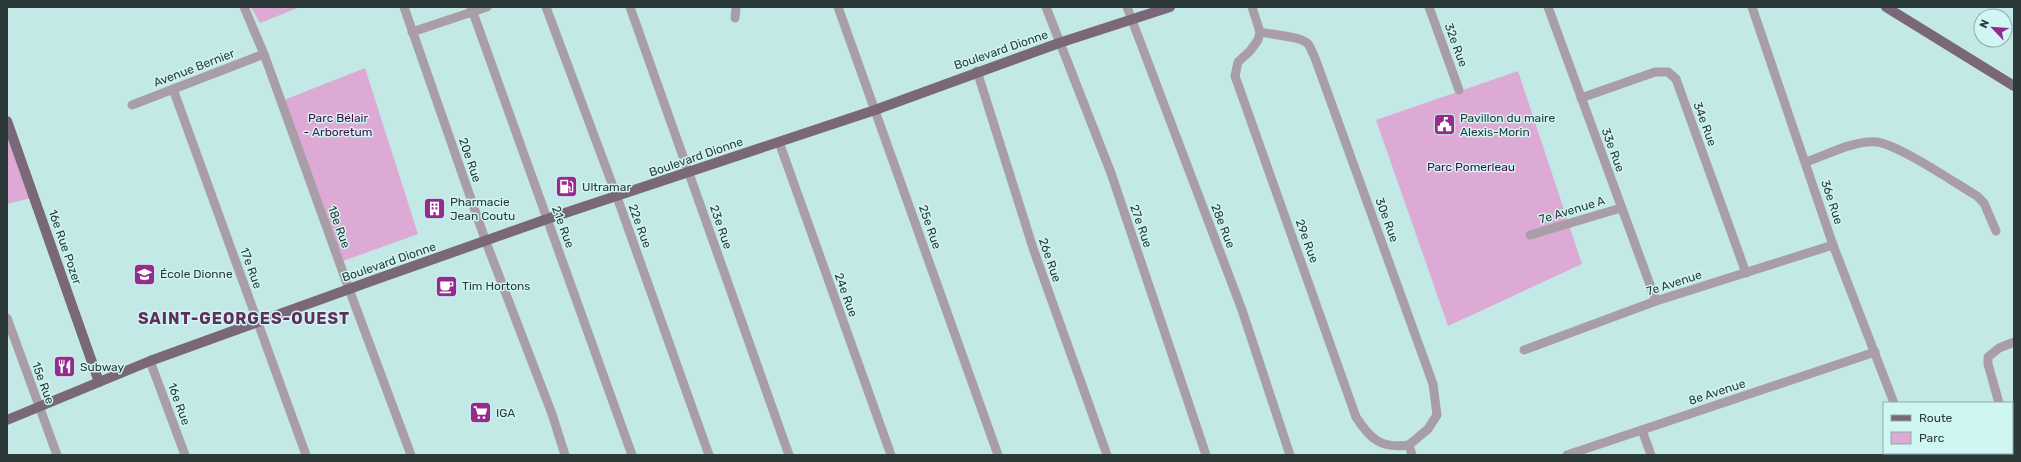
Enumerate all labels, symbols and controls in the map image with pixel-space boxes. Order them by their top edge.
north arrow [1973,8,2013,48]
text: N [1977,18,1992,30]
street label: 32e Rue [1442,21,1470,69]
street label: Boulevard Dionne [952,27,1050,73]
street label: Avenue Bernier [151,46,237,90]
street label: 34e Rue [1691,100,1720,148]
park label: Parc Bélair - Arboretum [304,111,372,139]
place label: Pavillon du maire Alexis-Morin [1460,111,1556,139]
public building icon: Pavillon du maire Alexis-Morin [1431,112,1457,138]
street label: 33e Rue [1599,126,1628,174]
street label: Boulevard Dionne [647,134,745,180]
street label: 20e Rue [456,136,484,184]
park label: Parc Pomerleau [1427,160,1515,174]
fuel station icon: Ultramar [554,174,580,200]
street label: 36e Rue [1818,178,1846,226]
place label: Ultramar [582,180,631,194]
street label: 7e Avenue A [1537,193,1607,227]
place label: Pharmacie Jean Coutu [450,195,515,223]
building icon: Pharmacie Jean Coutu [421,196,447,222]
street label: 30e Rue [1373,196,1402,244]
street label: 22e Rue [626,202,654,250]
street label: 28e Rue [1208,202,1238,250]
street label: 23e Rue [707,203,735,251]
street label: 25e Rue [916,203,944,251]
street label: 27e Rue [1127,203,1155,250]
street label: 18e Rue [325,204,353,250]
street label: 21e Rue [549,204,577,250]
street label: 16e Rue Pozer [46,208,85,287]
street label: 29e Rue [1293,217,1321,265]
street label: 26e Rue [1036,236,1064,284]
street label: Boulevard Dionne [340,239,438,285]
street label: 17e Rue [237,246,265,291]
school or university icon: École Dionne [132,261,158,287]
place label: École Dionne [160,267,233,281]
street label: 7e Avenue [1644,267,1704,299]
street label: 24e Rue [832,271,861,319]
cafe icon: Tim Hortons [433,273,459,299]
place label: Tim Hortons [462,279,530,293]
district label: SAINT-GEORGES-OUEST [138,309,350,328]
restaurant icon: Subway [51,354,77,380]
street label: 15e Rue [29,360,57,406]
place label: Subway [80,360,125,374]
street label: 8e Avenue [1687,376,1747,408]
street label: 16e Rue [165,381,193,427]
supermarket icon: IGA [468,400,494,426]
legend [1883,402,2013,454]
place label: IGA [496,406,515,420]
text: Route [1919,411,1953,425]
text: Parc [1919,431,1945,445]

